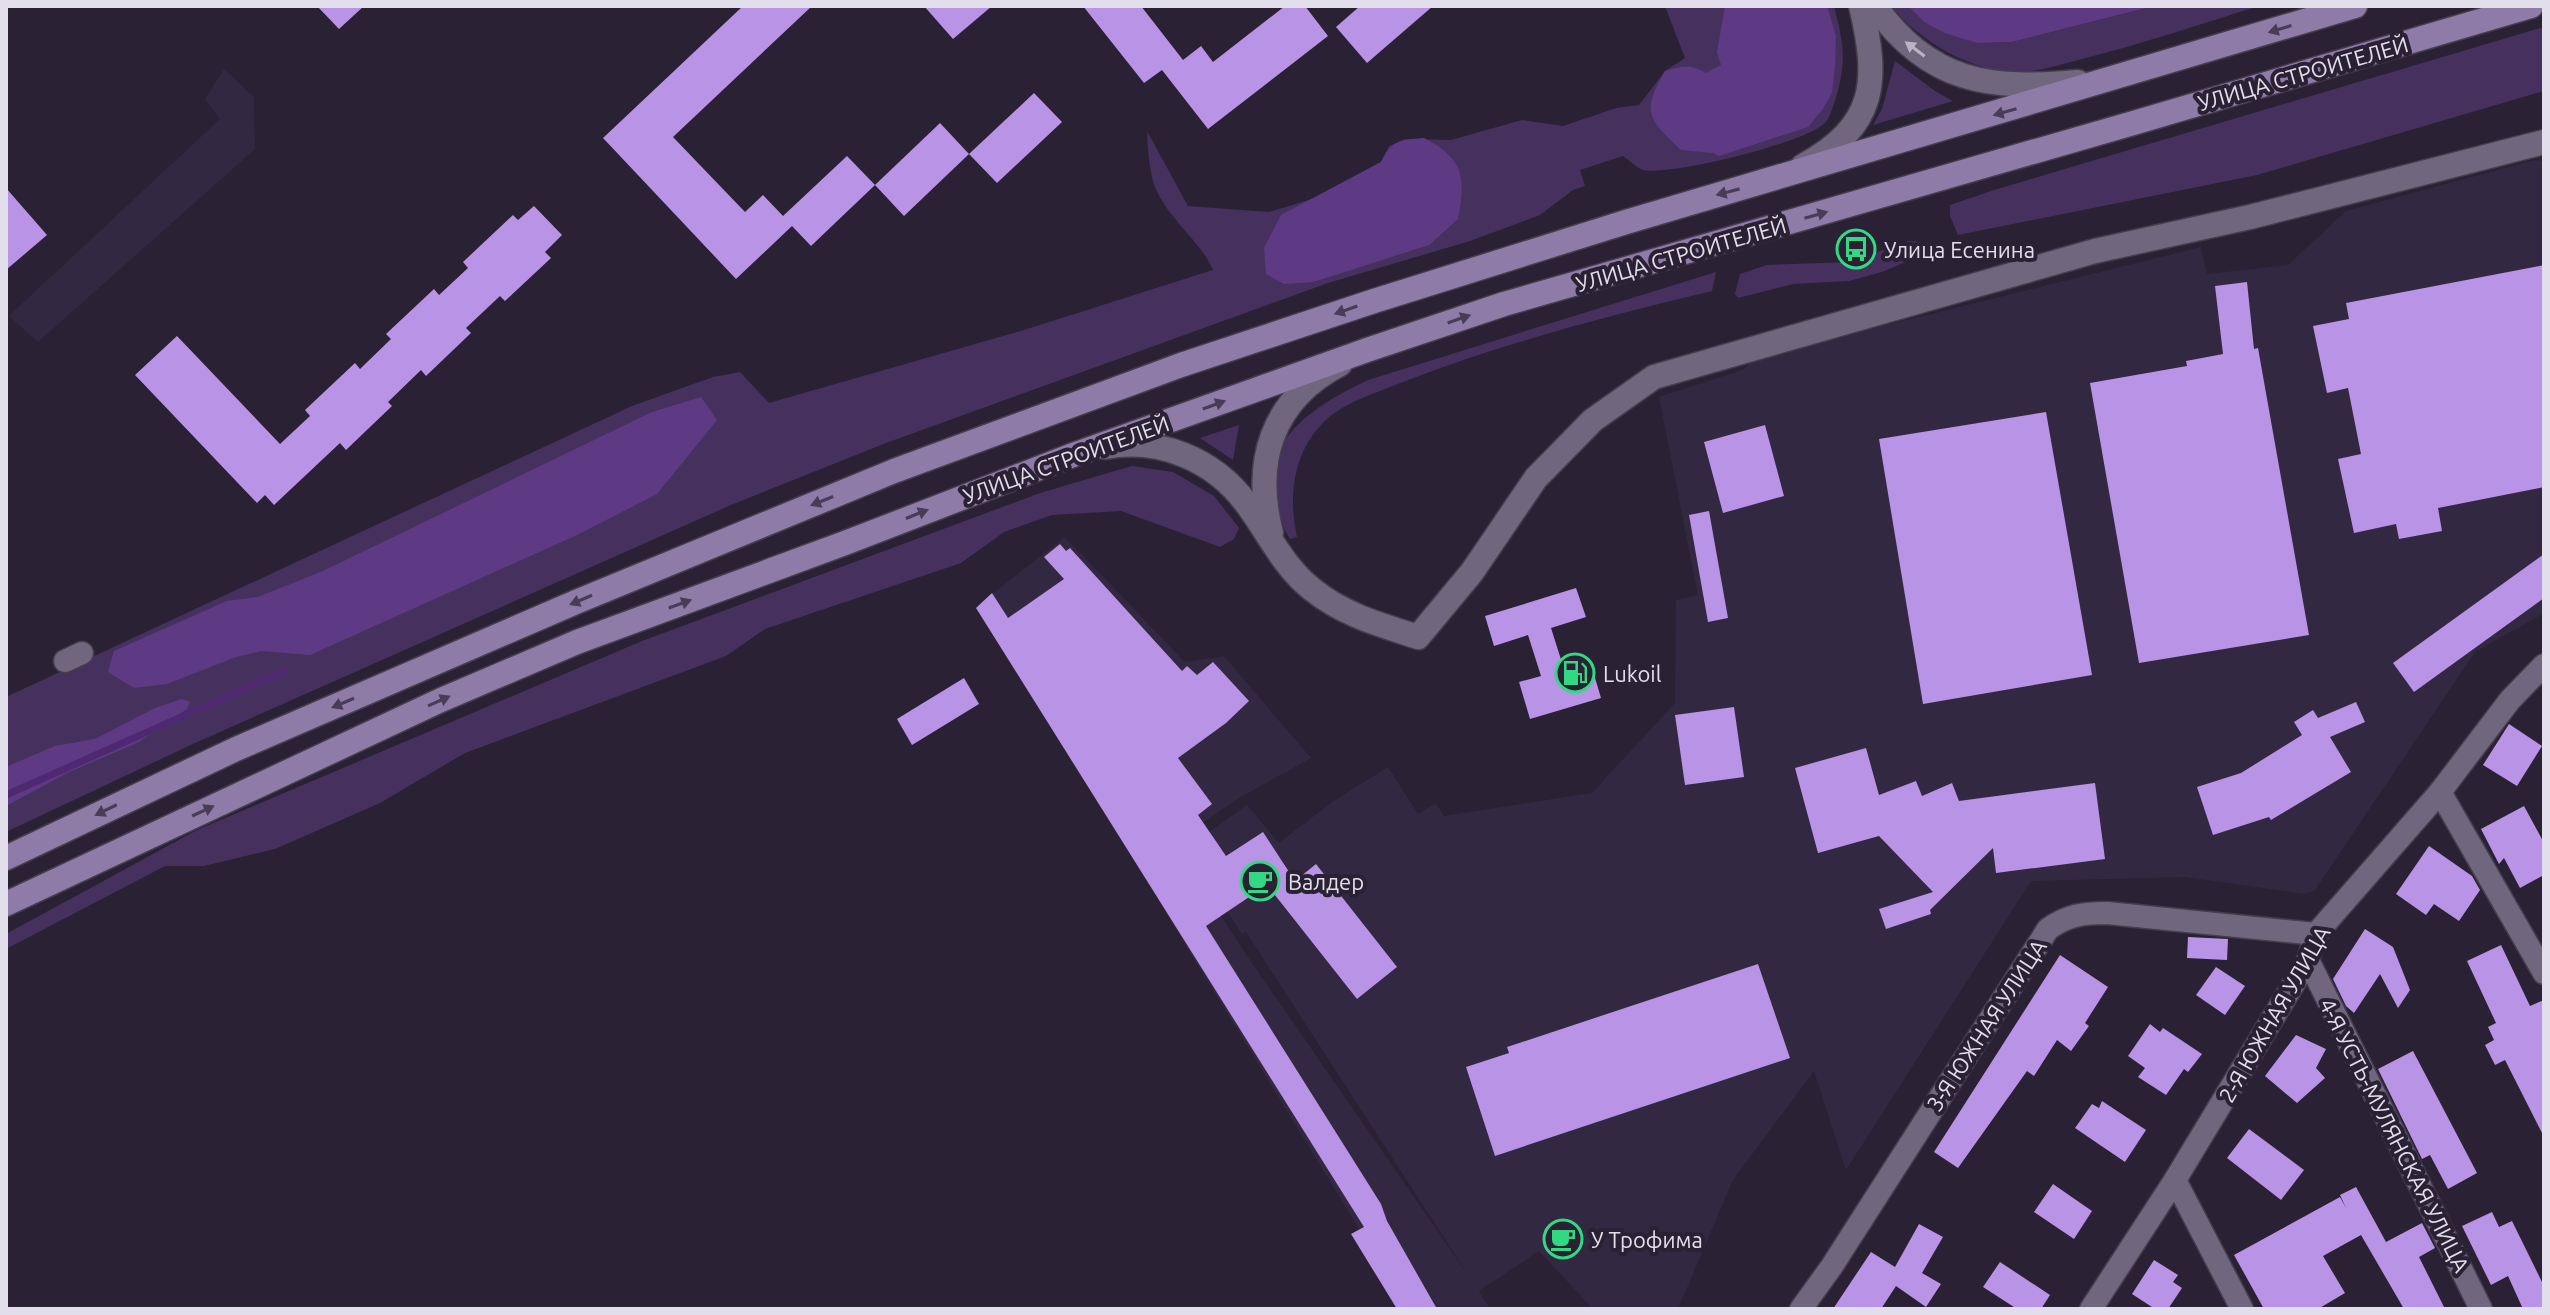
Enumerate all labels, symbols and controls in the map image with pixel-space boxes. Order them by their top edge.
one-way arrow [2268,23,2292,36]
street label: УЛИЦА СТРОИТЕЛЕЙ [2195,31,2411,115]
one-way arrow [1905,42,1925,58]
one-way arrow [1992,106,2016,119]
one-way arrow [1716,187,1741,199]
one-way arrow [1805,208,1829,221]
street label: УЛИЦА СТРОИТЕЛЕЙ [1573,212,1789,296]
bus stop icon: Улица Есенина [1835,228,1877,270]
place label: Улица Есенина [1884,237,2035,262]
one-way arrow [1334,304,1358,317]
one-way arrow [1447,313,1471,325]
one-way arrow [1202,398,1226,410]
street label: УЛИЦА СТРОИТЕЛЕЙ [960,410,1172,508]
one-way arrow [810,495,834,508]
one-way arrow [905,508,929,521]
one-way arrow [569,594,593,607]
one-way arrow [668,597,692,610]
fuel station icon: Lukoil [1554,652,1596,694]
place label: Lukoil [1603,661,1662,686]
one-way arrow [427,694,451,708]
one-way arrow [331,697,355,710]
one-way arrow [94,803,117,817]
one-way arrow [191,804,215,818]
cafe icon: Валдер [1239,860,1281,902]
place label: Валдер [1288,869,1364,894]
street label: 2-Я ЮЖНАЯ УЛИЦА [2213,921,2335,1107]
street label: 3-Я ЮЖНАЯ УЛИЦА [1921,934,2051,1115]
street label: 4-Я УСТЬ-МУЛЯНСКАЯ УЛИЦА [2315,994,2475,1277]
cafe icon: У Трофима [1542,1218,1584,1260]
place label: У Трофима [1591,1227,1703,1252]

